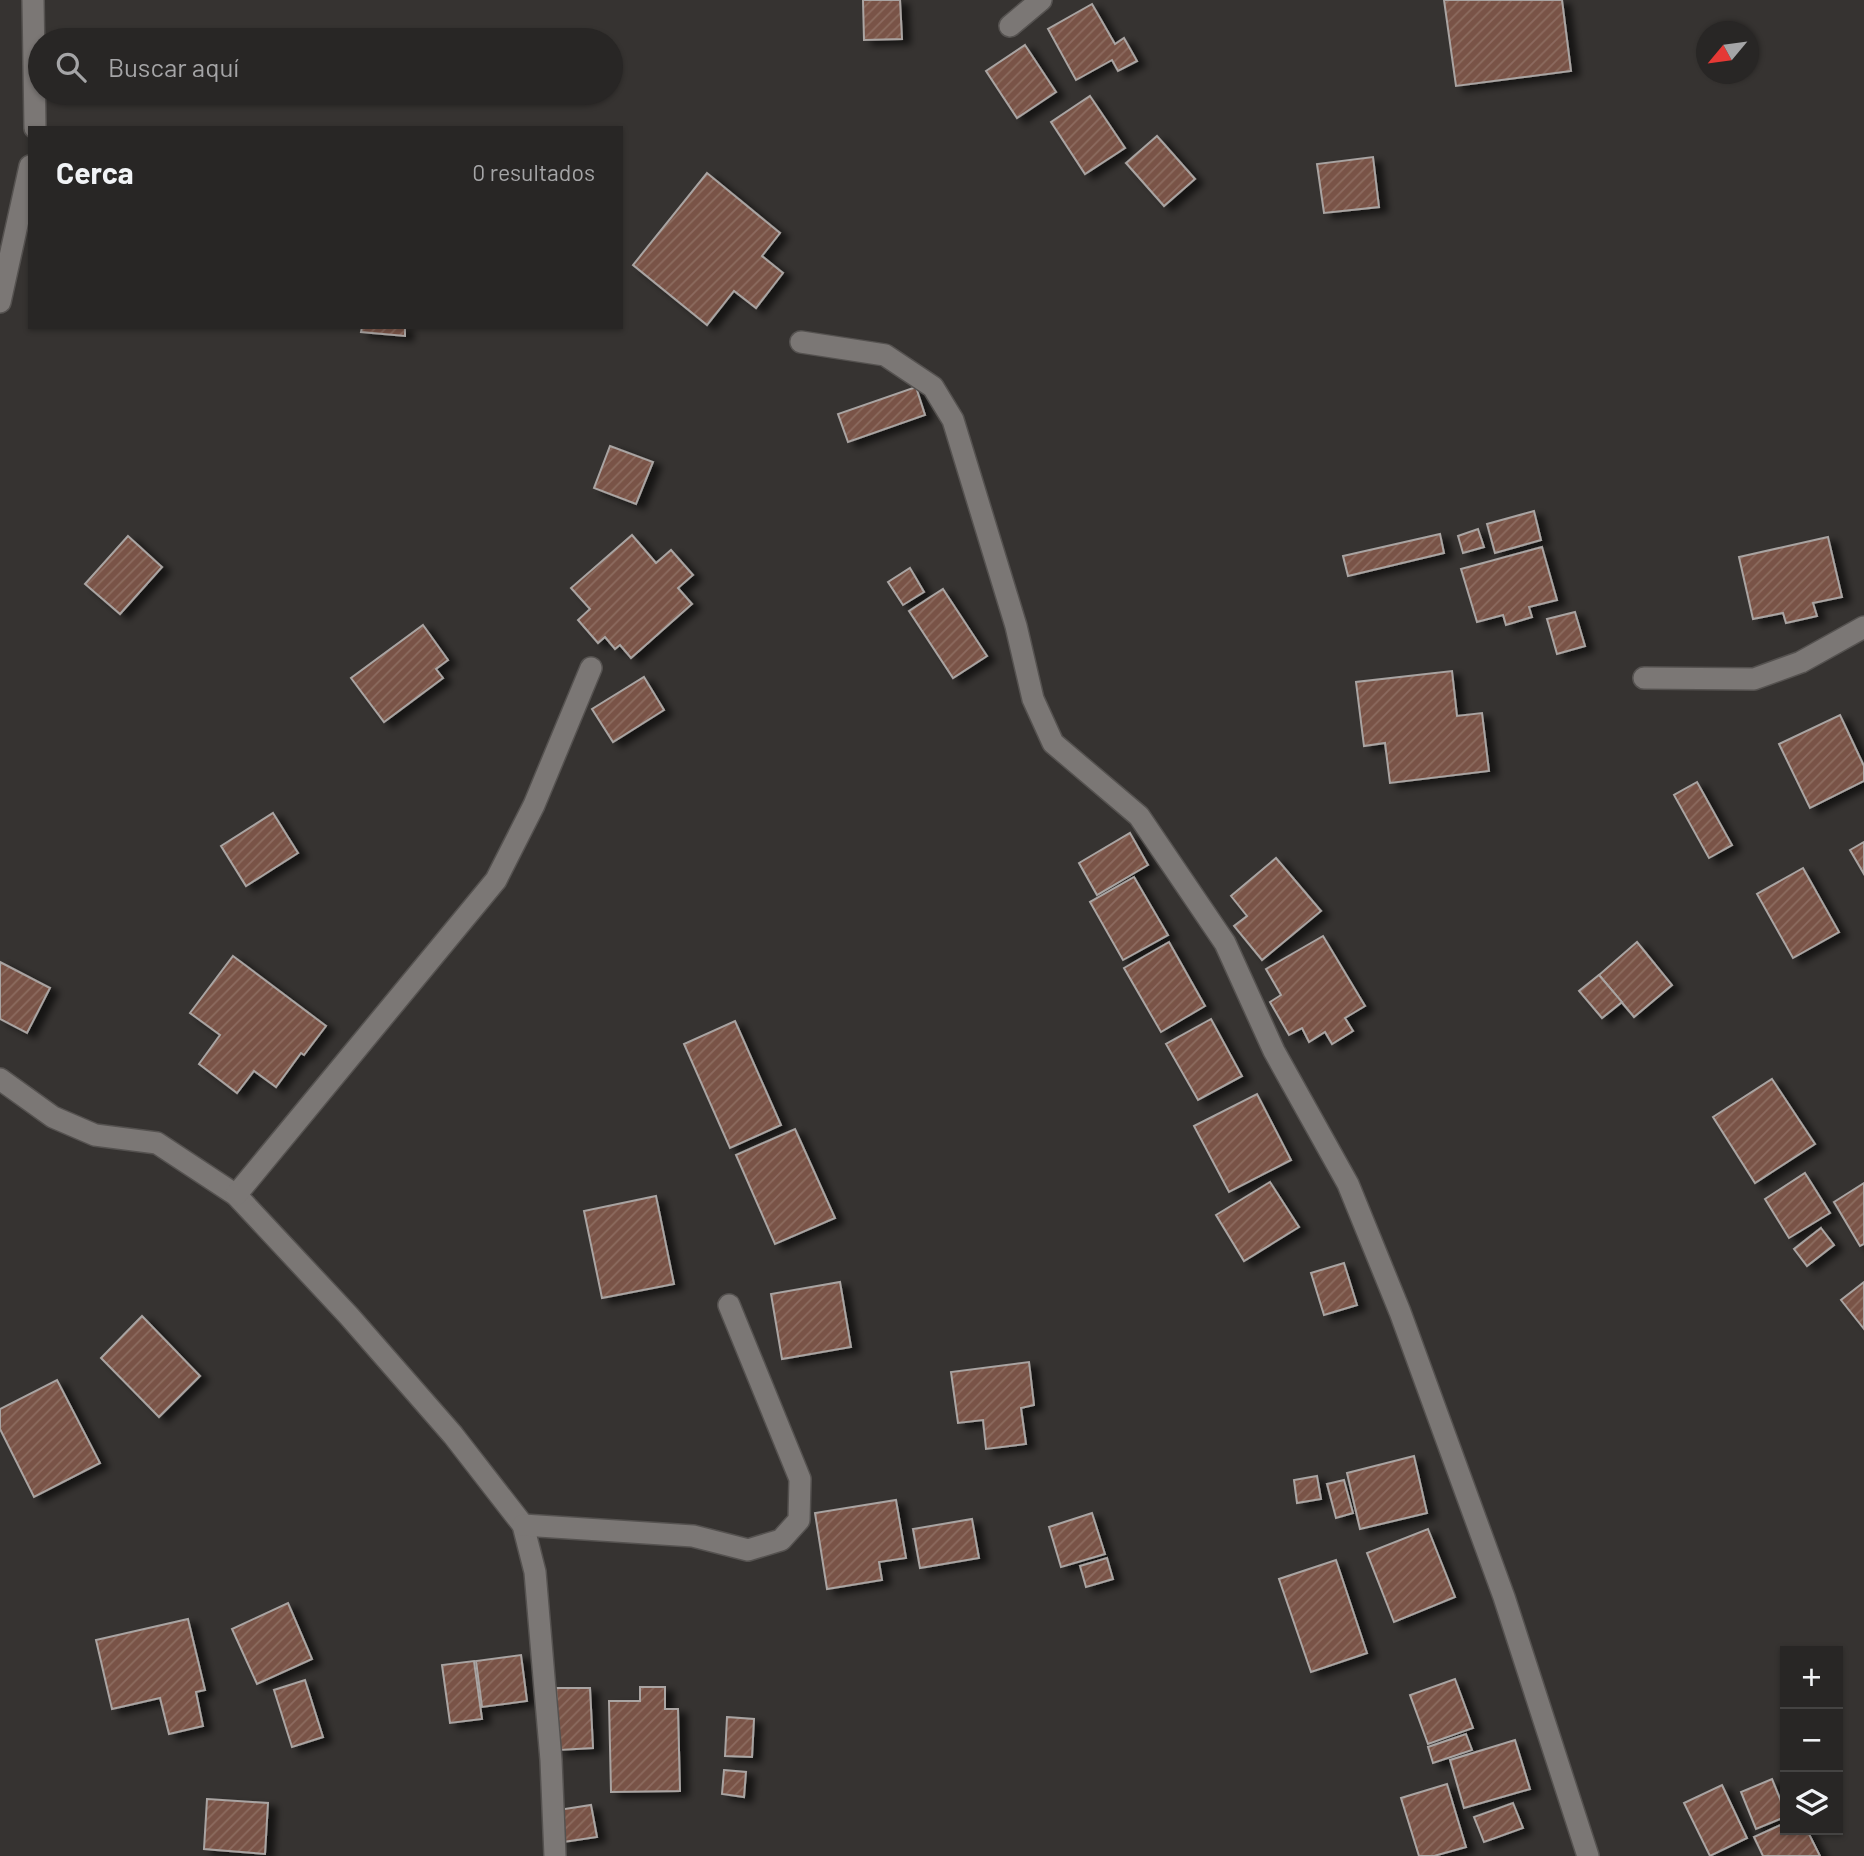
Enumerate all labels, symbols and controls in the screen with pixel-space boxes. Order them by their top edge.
north arrow [1696,21,1759,84]
search box [28,28,623,105]
icon: search [52,48,90,86]
text: Buscar aquí [108,51,239,82]
text: Cerca [56,154,134,190]
text: 0 resultados [472,158,595,186]
map controls [1780,1646,1843,1835]
button: + [1780,1646,1843,1709]
button: − [1780,1709,1843,1772]
button: layers [1780,1772,1843,1835]

